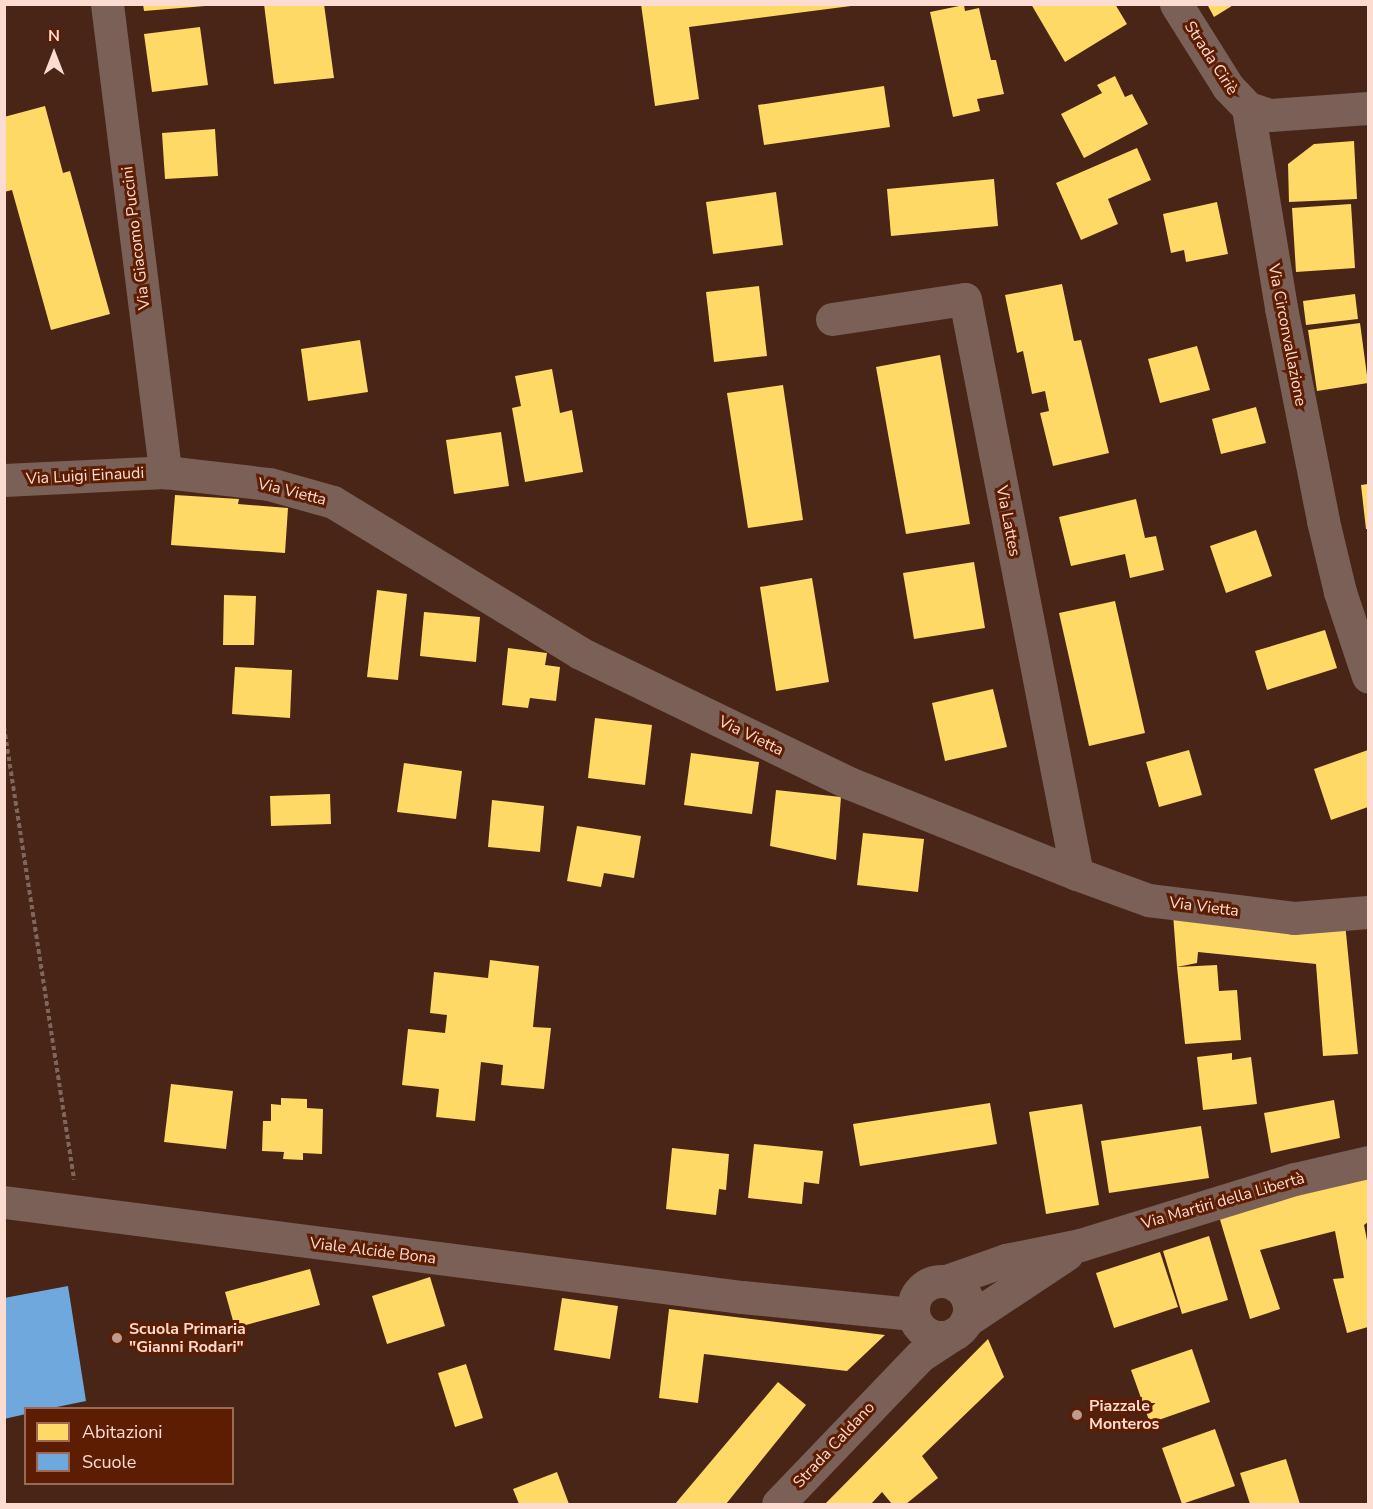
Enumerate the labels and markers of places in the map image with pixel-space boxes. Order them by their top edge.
place label: Scuola Primaria "Gianni Rodari" [129,1319,246,1357]
marker: Scuola Primaria "Gianni Rodari" [110,1331,124,1345]
place label: Piazzale Monteros [1089,1396,1159,1434]
marker: Piazzale Monteros [1070,1408,1084,1422]

